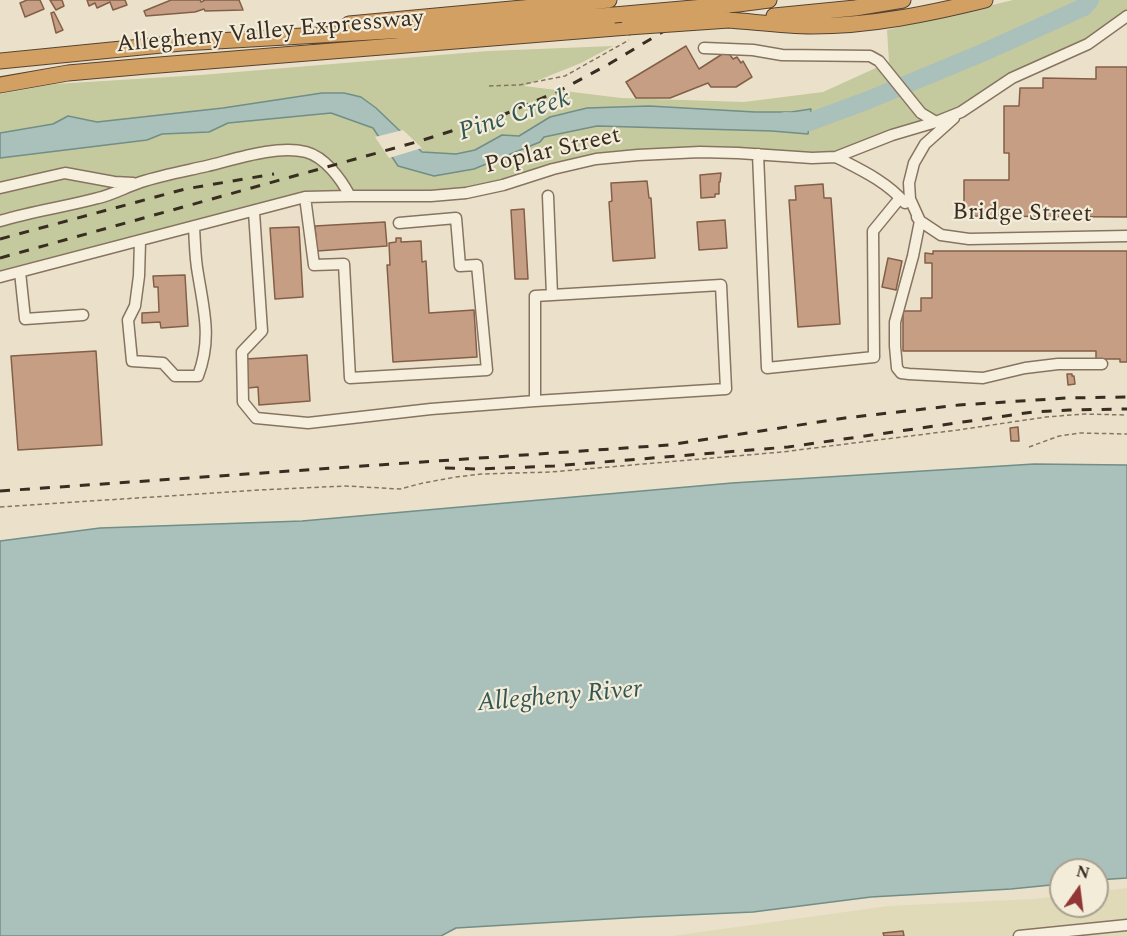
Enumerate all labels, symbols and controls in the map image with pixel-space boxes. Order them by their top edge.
street label: Allegheny Valley Expressway [115,5,425,61]
water label: Pine Creek [455,84,575,150]
street label: Poplar Street [482,122,624,182]
street label: Bridge Street [952,199,1092,231]
water label: Allegheny River [476,675,644,721]
north arrow [1049,858,1109,918]
text: N [1074,859,1092,886]

